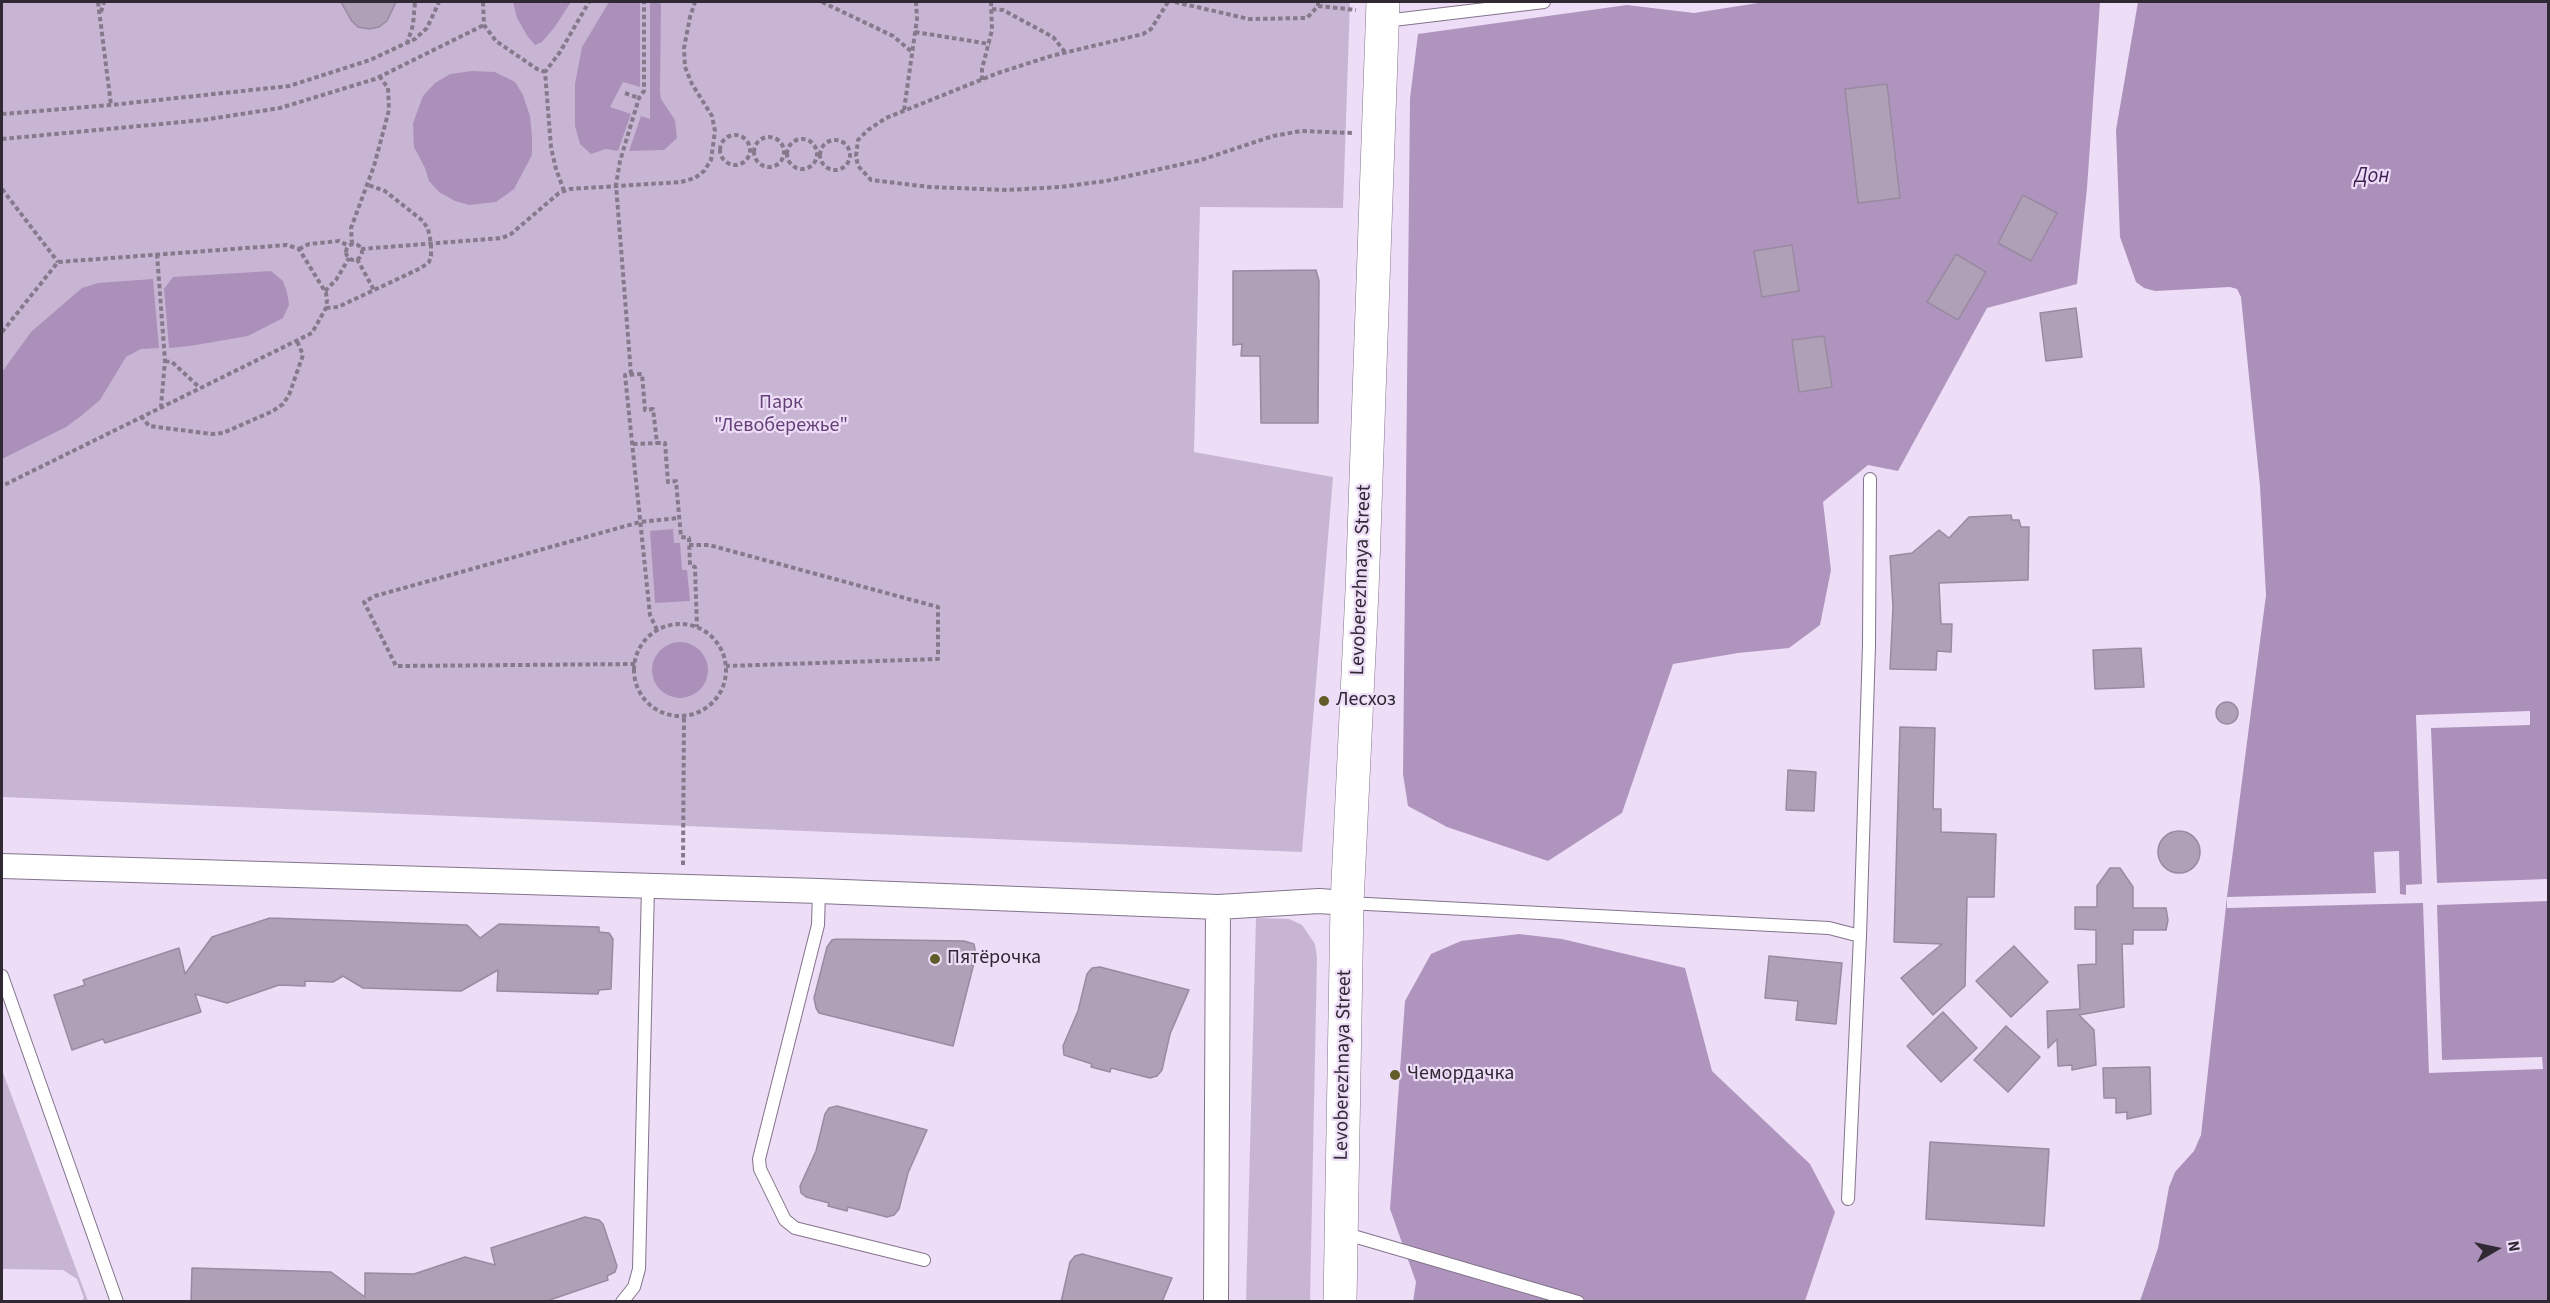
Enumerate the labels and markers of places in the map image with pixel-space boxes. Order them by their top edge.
place label: Лесхоз [1336,689,1396,713]
marker: Лесхоз [1317,694,1331,708]
place label: Пятёрочка [947,947,1041,971]
marker: Пятёрочка [928,952,942,966]
place label: Чемордачка [1407,1063,1514,1087]
marker: Чемордачка [1388,1068,1402,1082]

